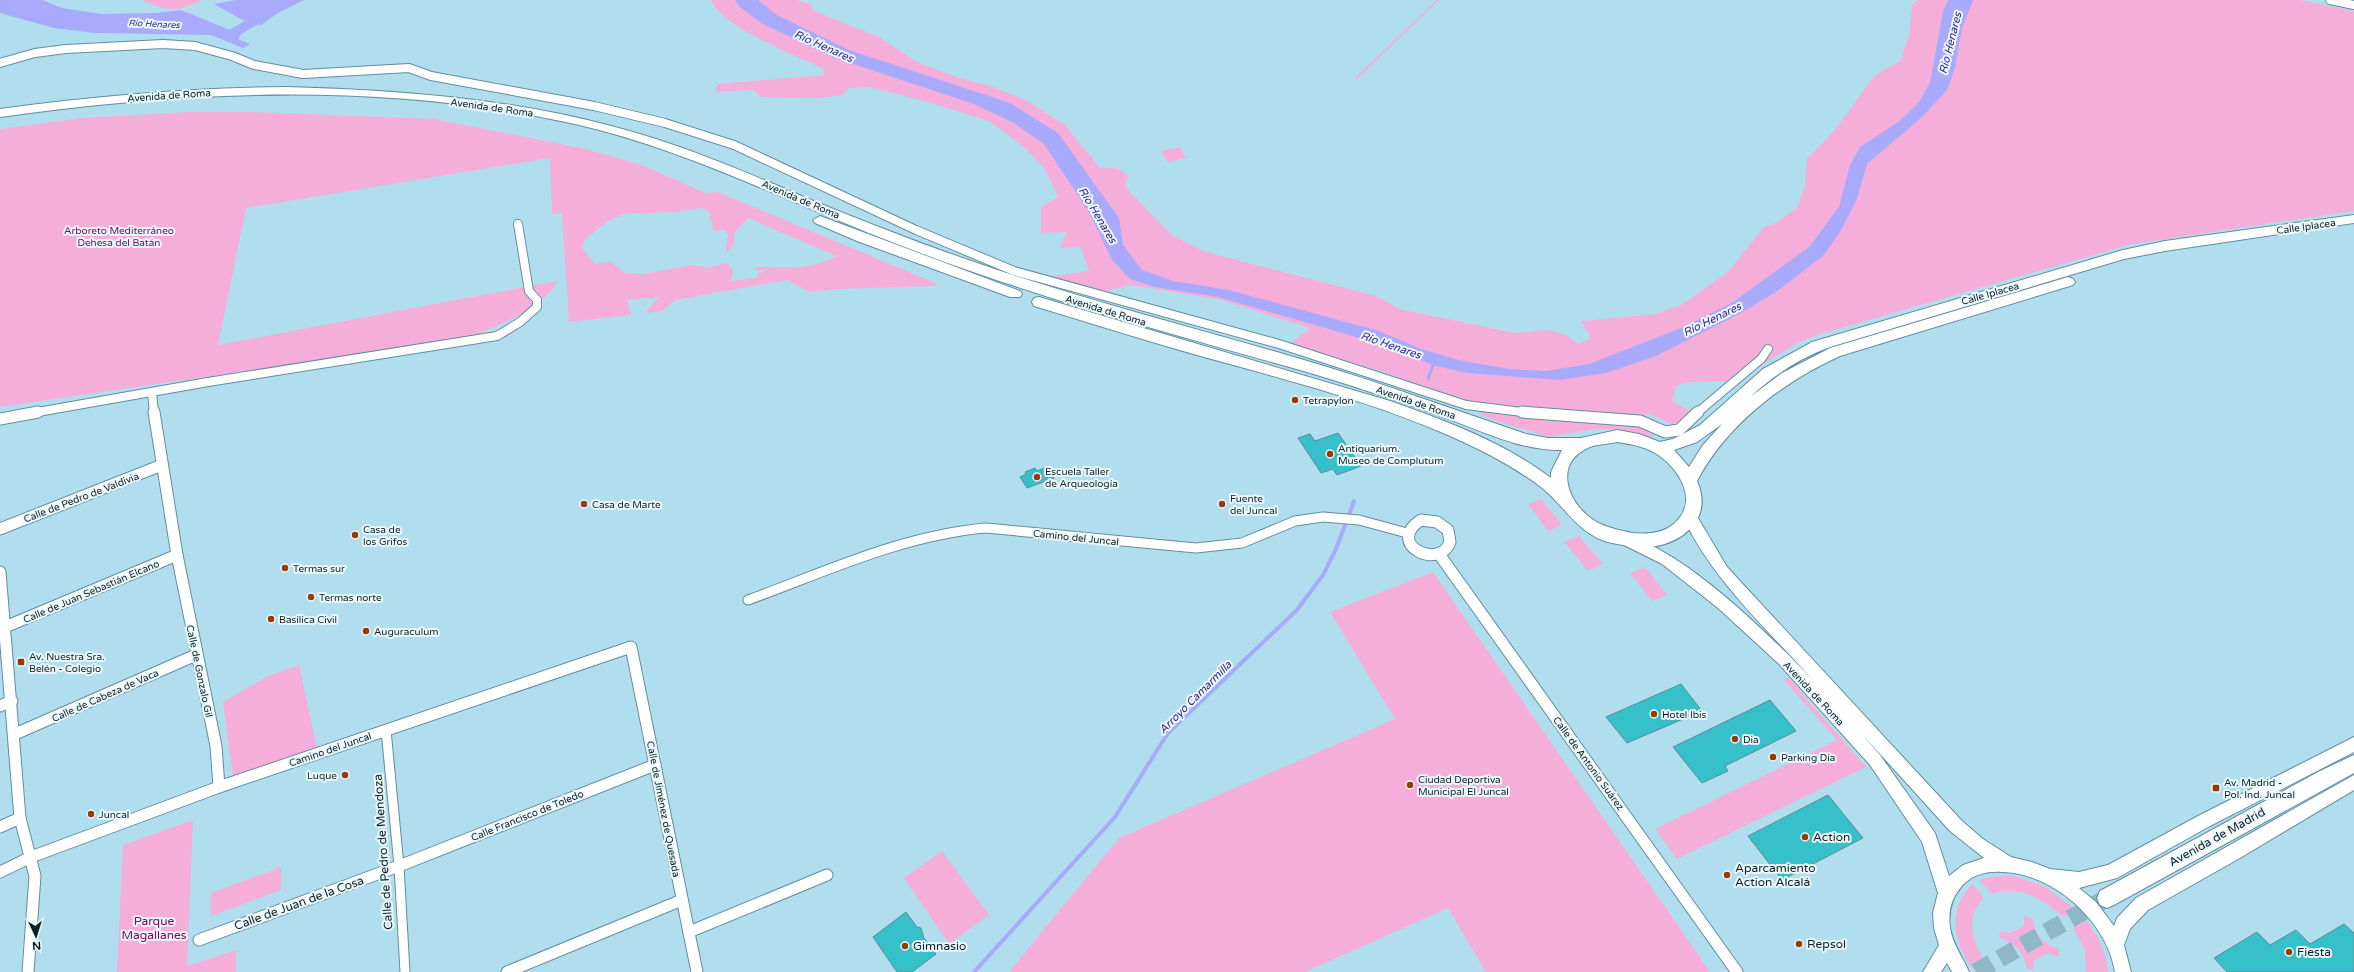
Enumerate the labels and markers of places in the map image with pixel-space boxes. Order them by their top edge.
marker: Tetrapylon [1290,395,1300,405]
place label: Tetrapylon [1303,395,1354,407]
place label: Antiquarium. Museo de Complutum [1338,443,1443,467]
marker: Antiquarium. Museo de Complutum [1325,449,1335,459]
place label: Escuela Taller de Arqueología [1045,466,1118,490]
marker: Escuela Taller de Arqueología [1032,472,1042,482]
place label: Fuente del Juncal [1230,493,1277,517]
marker: Casa de Marte [579,499,589,509]
place label: Casa de Marte [592,499,661,511]
marker: Fuente del Juncal [1217,499,1227,509]
place label: Casa de los Grifos [363,524,407,548]
marker: Casa de los Grifos [350,530,360,540]
marker: Termas sur [280,563,290,573]
place label: Termas sur [293,563,345,575]
marker: Termas norte [306,592,316,602]
place label: Termas norte [319,592,382,604]
marker: Basílica Civil [266,614,276,624]
place label: Basílica Civil [279,614,337,626]
marker: Auguraculum [361,626,371,636]
place label: Auguraculum [374,626,438,638]
place label: Av. Nuestra Sra. Belén - Colegio [29,651,105,675]
marker: Av. Nuestra Sra. Belén - Colegio [16,657,26,667]
marker: Hotel Ibis [1649,709,1659,719]
place label: Hotel Ibis [1662,709,1706,721]
marker: Dia [1730,734,1740,744]
place label: Dia [1743,734,1759,746]
marker: Parking Día [1768,752,1778,762]
place label: Parking Día [1781,752,1835,764]
place label: Luque [307,770,337,782]
marker: Luque [340,770,350,780]
place label: Ciudad Deportiva Municipal El Juncal [1418,774,1509,798]
place label: Av. Madrid - Pol. Ind. Juncal [2224,777,2295,801]
marker: Ciudad Deportiva Municipal El Juncal [1405,780,1415,790]
marker: Av. Madrid - Pol. Ind. Juncal [2211,783,2221,793]
marker: Juncal [86,809,96,819]
place label: Juncal [99,809,129,821]
place label: Action [1813,830,1850,844]
marker: Action [1800,832,1810,842]
place label: Aparcamiento Action Alcalá [1735,861,1816,889]
marker: Aparcamiento Action Alcalá [1722,870,1732,880]
place label: Repsol [1807,937,1846,951]
place label: Gimnasio [913,939,966,953]
marker: Repsol [1794,939,1804,949]
marker: Gimnasio [900,941,910,951]
place label: Fiesta [2297,945,2331,959]
marker: Fiesta [2284,947,2294,957]

